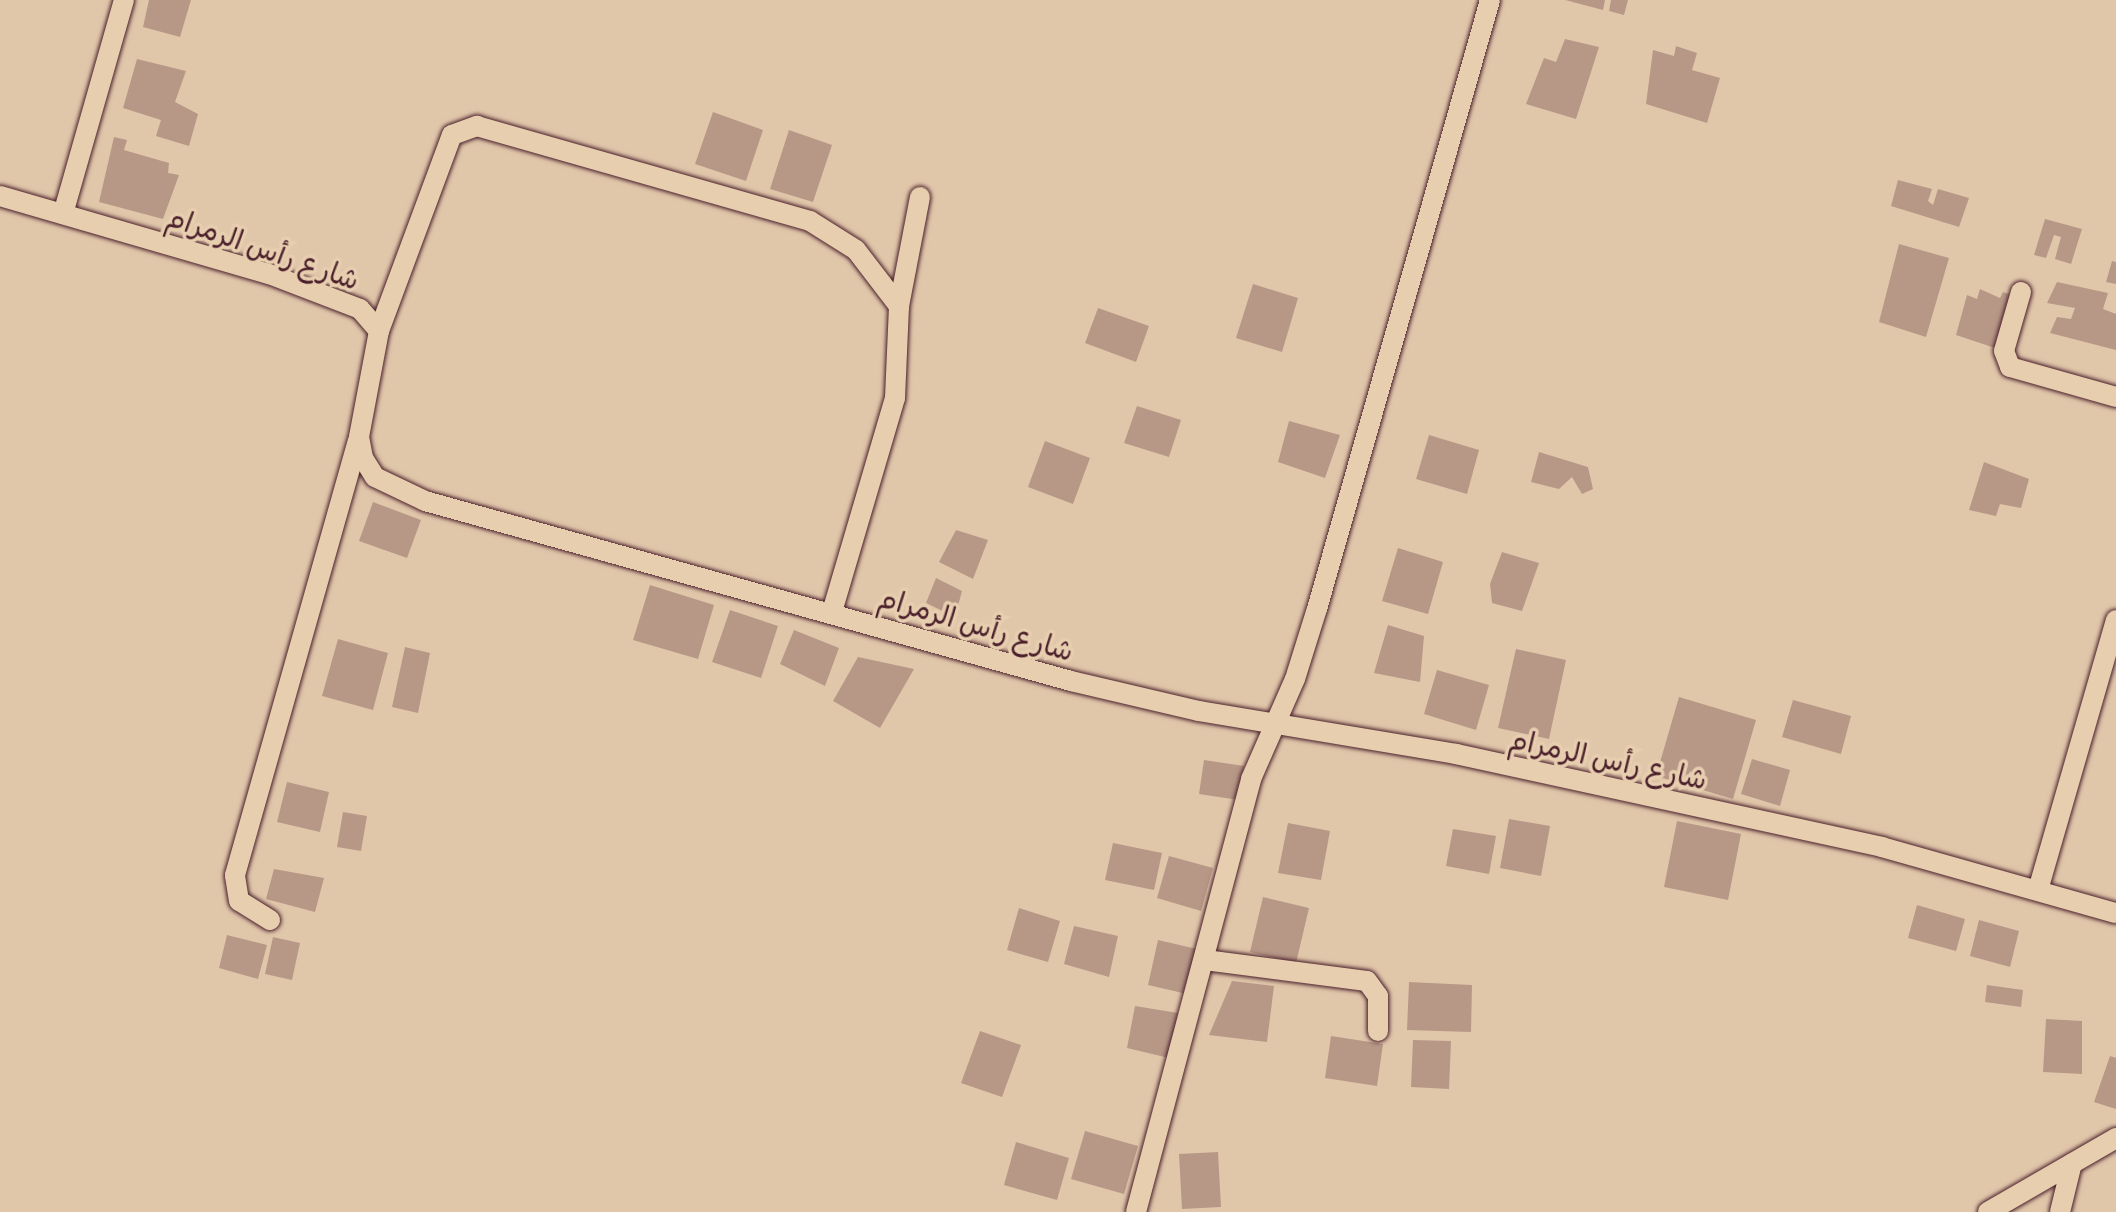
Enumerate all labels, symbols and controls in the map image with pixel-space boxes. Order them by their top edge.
street label: شارع رأس الرمرام [162,199,364,297]
street label: شارع رأس الرمرام [875,580,1077,668]
street label: شارع رأس الرمرام [1506,722,1710,796]

